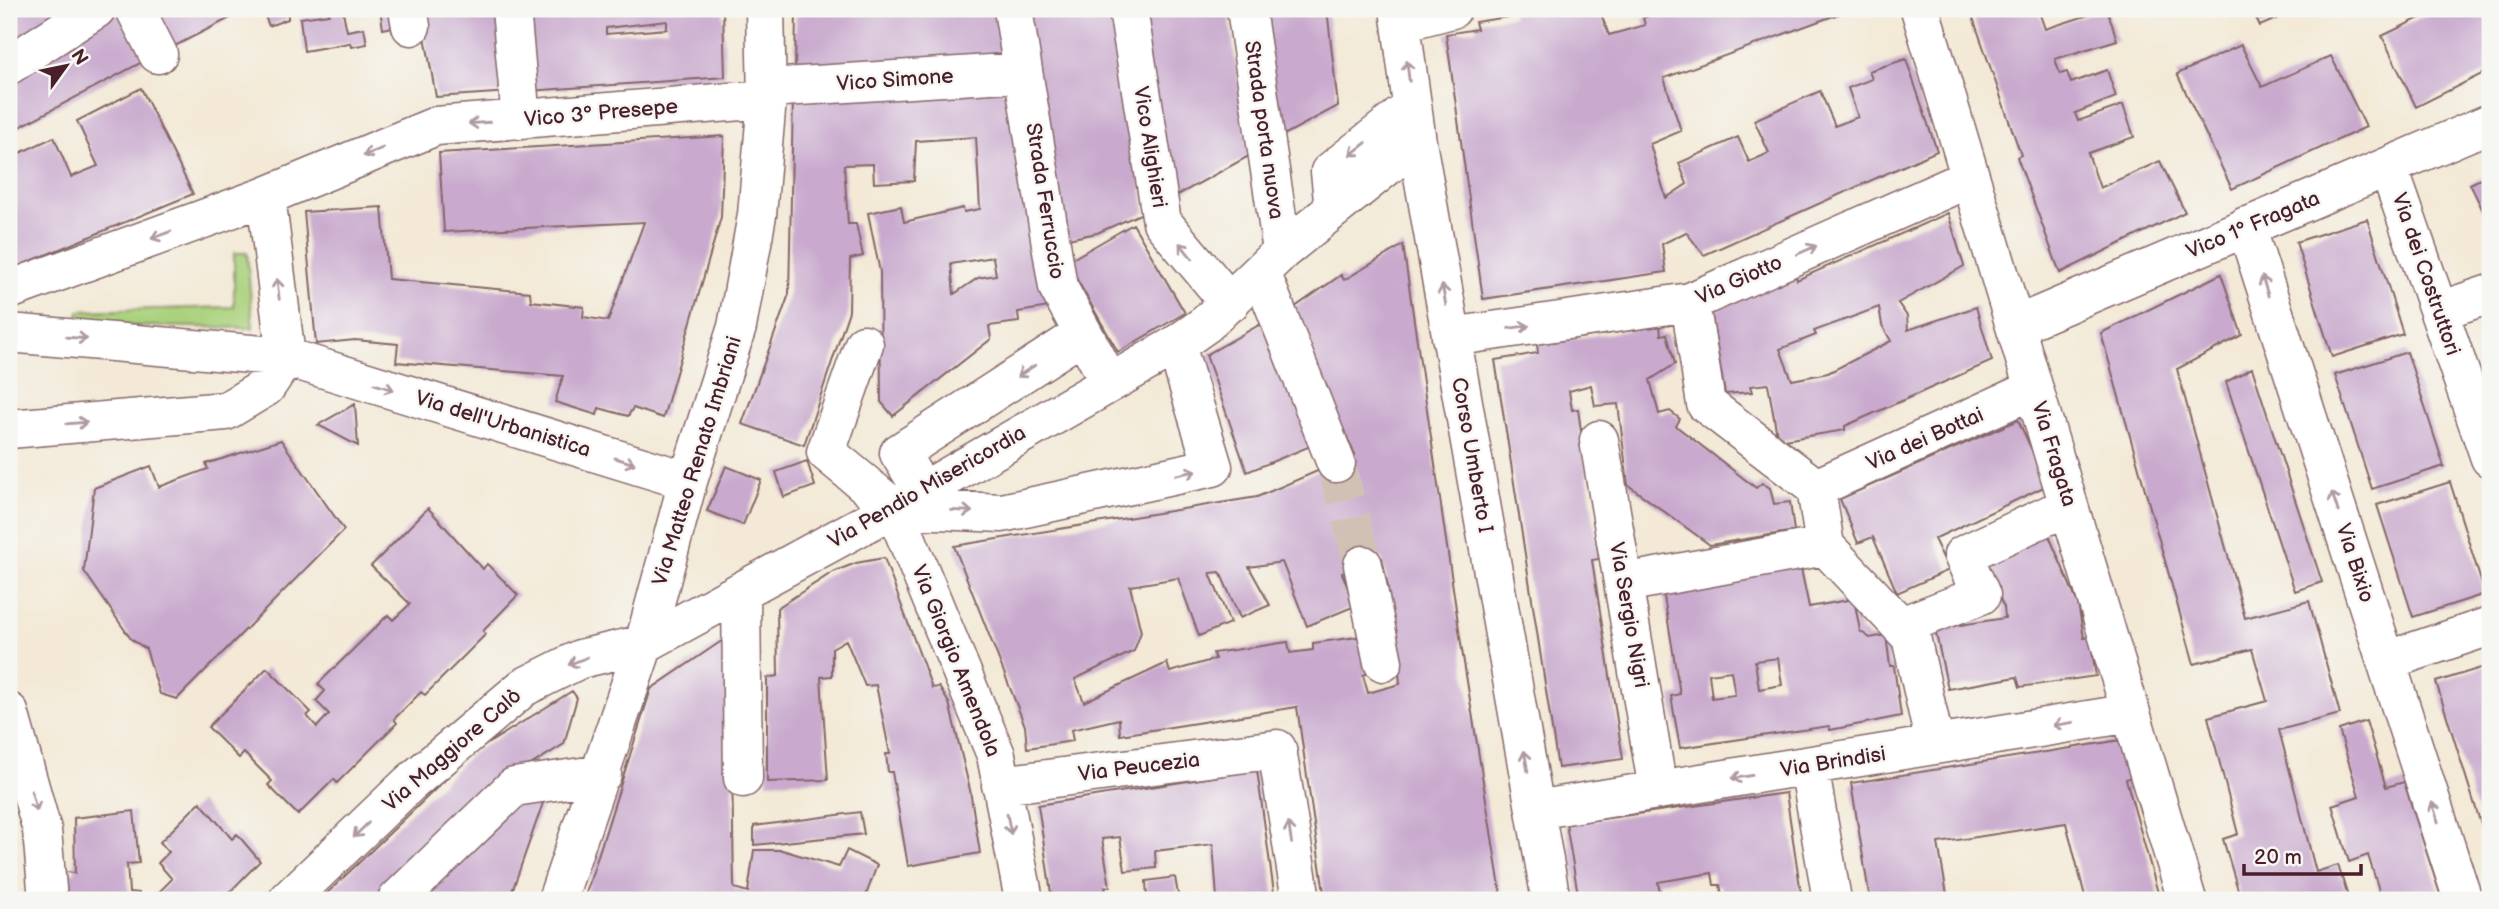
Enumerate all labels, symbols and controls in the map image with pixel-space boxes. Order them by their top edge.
north arrow [32,32,102,102]
street label: Strada porta nuova [1239,39,1289,221]
text: N [65,45,93,70]
one-way arrow [1401,60,1414,83]
street label: Vico Simone [836,63,954,97]
street label: Vico Alighieri [1128,84,1172,210]
street label: Vico 3º Presepe [523,94,679,132]
one-way arrow [468,117,491,130]
street label: Strada Ferruccio [1020,121,1070,281]
one-way arrow [1350,142,1368,157]
one-way arrow [362,146,384,159]
street label: Vico 1º Fragata [2182,186,2324,264]
street label: Via dei Costruttori [2386,189,2466,359]
one-way arrow [150,230,172,242]
one-way arrow [1178,243,1193,261]
one-way arrow [1796,243,1817,256]
street label: Via Giotto [1692,250,1786,310]
one-way arrow [2258,275,2270,297]
one-way arrow [271,278,284,301]
one-way arrow [1437,284,1450,307]
one-way arrow [1507,320,1530,333]
one-way arrow [65,332,88,345]
street label: Via Matteo Renato Imbriani [647,333,747,589]
one-way arrow [1017,363,1036,378]
street label: Corso Umberto I [1446,375,1498,535]
one-way arrow [373,381,395,394]
street label: Via dell'Urbanistica [412,385,594,463]
street label: Via Fragata [2026,398,2082,510]
street label: Via dei Bottai [1863,402,1987,476]
one-way arrow [65,416,88,429]
street label: Via Pendio Misericordia [824,420,1030,554]
one-way arrow [614,456,636,469]
one-way arrow [1174,465,1197,479]
one-way arrow [2328,492,2340,514]
one-way arrow [951,505,974,518]
street label: Via Bixio [2331,520,2379,606]
street label: Via Sergio Nigri [1604,540,1654,690]
street label: Via Giorgio Amendola [906,561,1006,761]
one-way arrow [568,655,589,668]
street label: Via Maggiore Calò [378,683,526,817]
one-way arrow [2053,718,2075,731]
street label: Via Brindisi [1778,741,1888,783]
street label: Via Peucezia [1077,747,1201,787]
one-way arrow [1519,750,1532,773]
one-way arrow [1731,770,1754,783]
one-way arrow [29,790,42,812]
one-way arrow [2428,801,2441,823]
one-way arrow [1003,812,1017,835]
one-way arrow [352,822,370,838]
one-way arrow [1283,822,1296,845]
scale bar [2244,832,2361,876]
text: 20 m [2254,845,2302,870]

